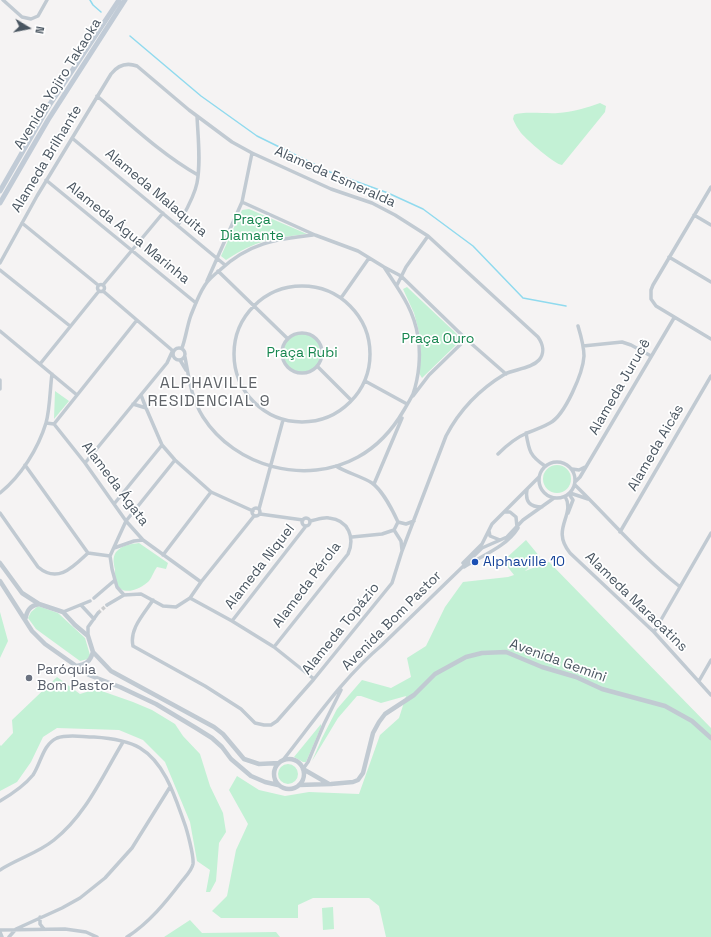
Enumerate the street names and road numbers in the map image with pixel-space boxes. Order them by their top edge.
street label: Avenida Yojiro Takaoka [11,15,105,153]
street label: Alameda Brilhante [8,102,86,216]
street label: Alameda Esmeralda [272,143,398,211]
street label: Alameda Malaquita [101,145,211,241]
street label: Alameda Água Marinha [63,178,193,288]
street label: Alameda Jurucê [586,336,654,438]
street label: Alameda Aicás [624,402,688,494]
street label: Alameda Ágata [78,439,152,529]
street label: Alameda Niquel [222,521,298,613]
street label: Alameda Pérola [269,539,345,631]
street label: Alameda Maracatins [581,549,691,655]
street label: Avenida Bom Pastor [339,568,445,674]
street label: Alameda Topázio [299,580,383,678]
street label: Avenida Gemini [507,636,609,686]

